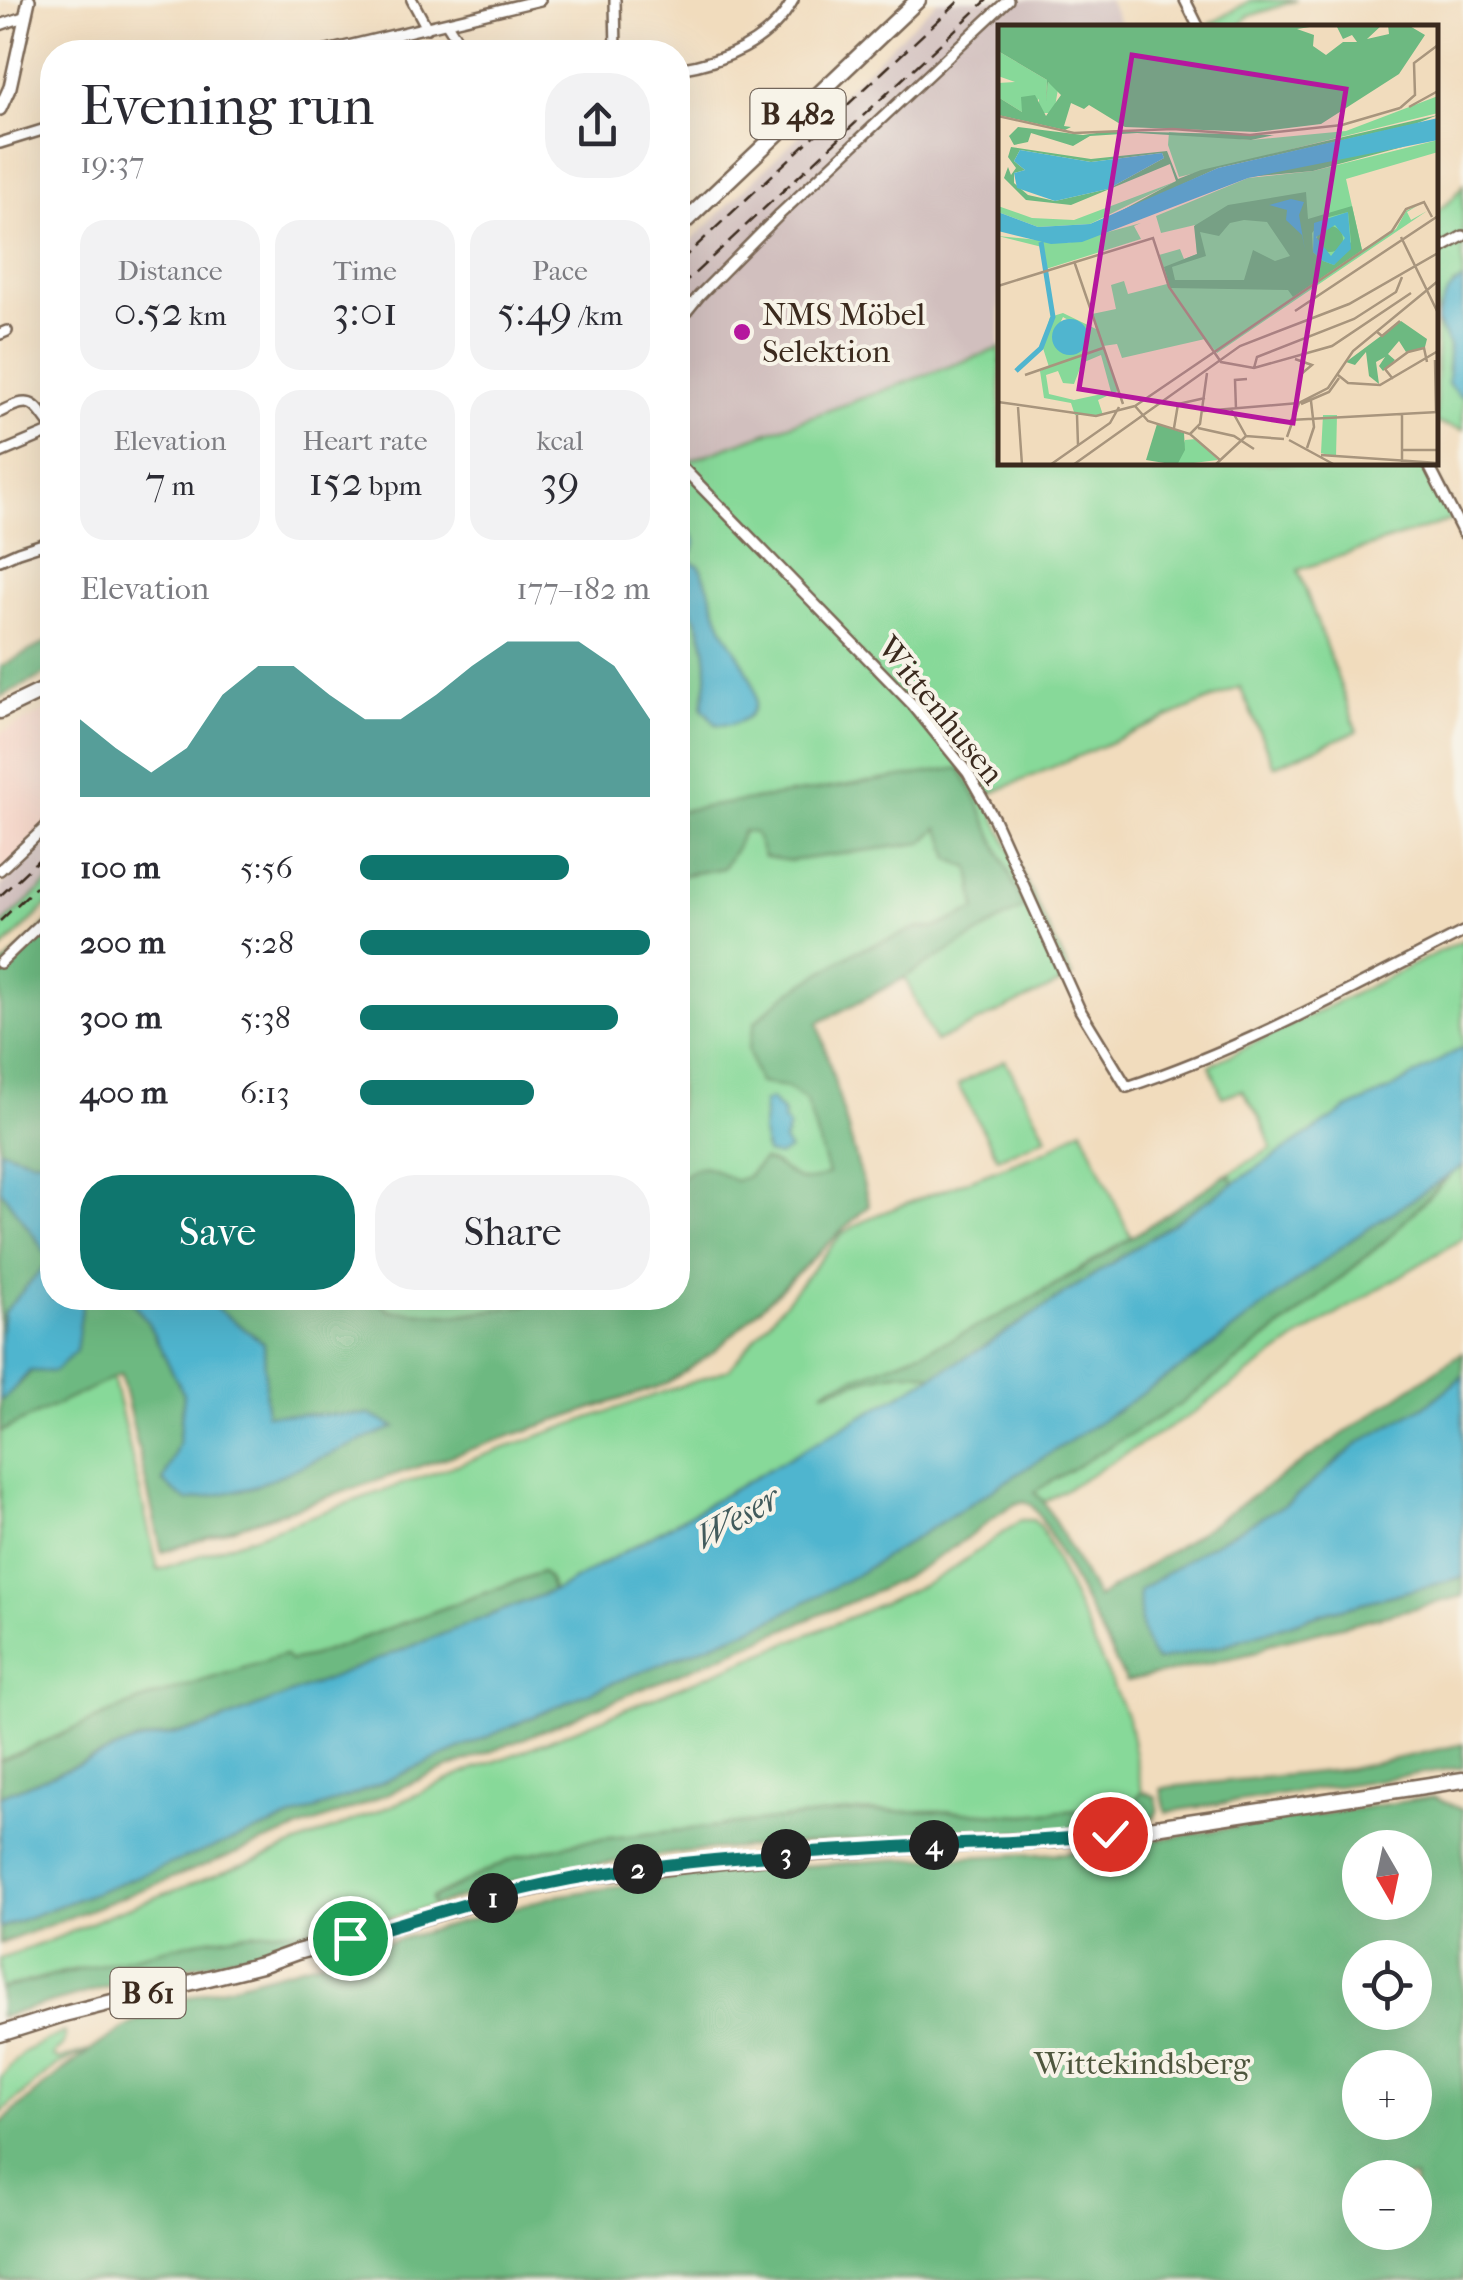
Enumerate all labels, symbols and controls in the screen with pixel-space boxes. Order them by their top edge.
inset map [998,25,1438,465]
button: share [545,73,650,178]
text: Evening run [80,74,374,138]
road number: B 482 [750,89,846,139]
text: 19:37 [80,144,145,181]
text: Distance [117,254,223,287]
text: Time [333,254,397,287]
text: Pace [532,254,588,287]
text: 0.52 [113,287,183,336]
text: 3:01 [332,287,398,336]
text: 5:49 [497,287,572,336]
place label: NMS Möbel Selektion [762,296,925,370]
text: km [183,299,227,332]
text: /km [572,299,623,332]
marker: NMS Möbel Selektion [731,321,753,343]
text: Elevation [113,424,227,457]
text: Heart rate [302,424,428,457]
text: kcal [536,424,584,457]
text: 7 [145,457,165,506]
text: 152 [308,457,363,506]
text: 39 [540,457,580,506]
text: m [165,469,195,502]
text: bpm [363,469,422,502]
text: Elevation [80,570,209,607]
text: 177–182 m [516,570,650,607]
street label: Wittenhusen [869,628,1012,792]
text: 100 m [80,849,160,886]
text: 5:56 [240,849,293,886]
text: 200 m [80,924,165,961]
text: 5:28 [240,924,294,961]
text: 300 m [80,999,162,1036]
text: 5:38 [240,999,291,1036]
text: 400 m [80,1074,168,1111]
text: 6:13 [240,1074,290,1111]
button: Save [80,1175,355,1290]
button: Share [375,1175,650,1290]
water label: Weser [688,1476,789,1558]
pin [1068,1792,1153,1877]
icon: check [1083,1807,1138,1862]
pin: 4 [909,1820,959,1870]
text: 4 [926,1828,942,1861]
pin: 3 [761,1829,811,1879]
north arrow [1342,1830,1432,1920]
map controls [1342,1830,1432,2250]
text: 3 [780,1837,792,1870]
pin: 2 [613,1844,663,1894]
text: 2 [631,1852,645,1885]
pin: 1 [468,1873,518,1923]
text: 1 [488,1881,498,1914]
pin [308,1896,393,1981]
icon: arrive [323,1911,378,1966]
button: locate [1342,1940,1432,2030]
road number: B 61 [110,1968,186,2018]
park label: Wittekindsberg [1033,2045,1251,2082]
button: + [1342,2050,1432,2140]
button: − [1342,2160,1432,2250]

